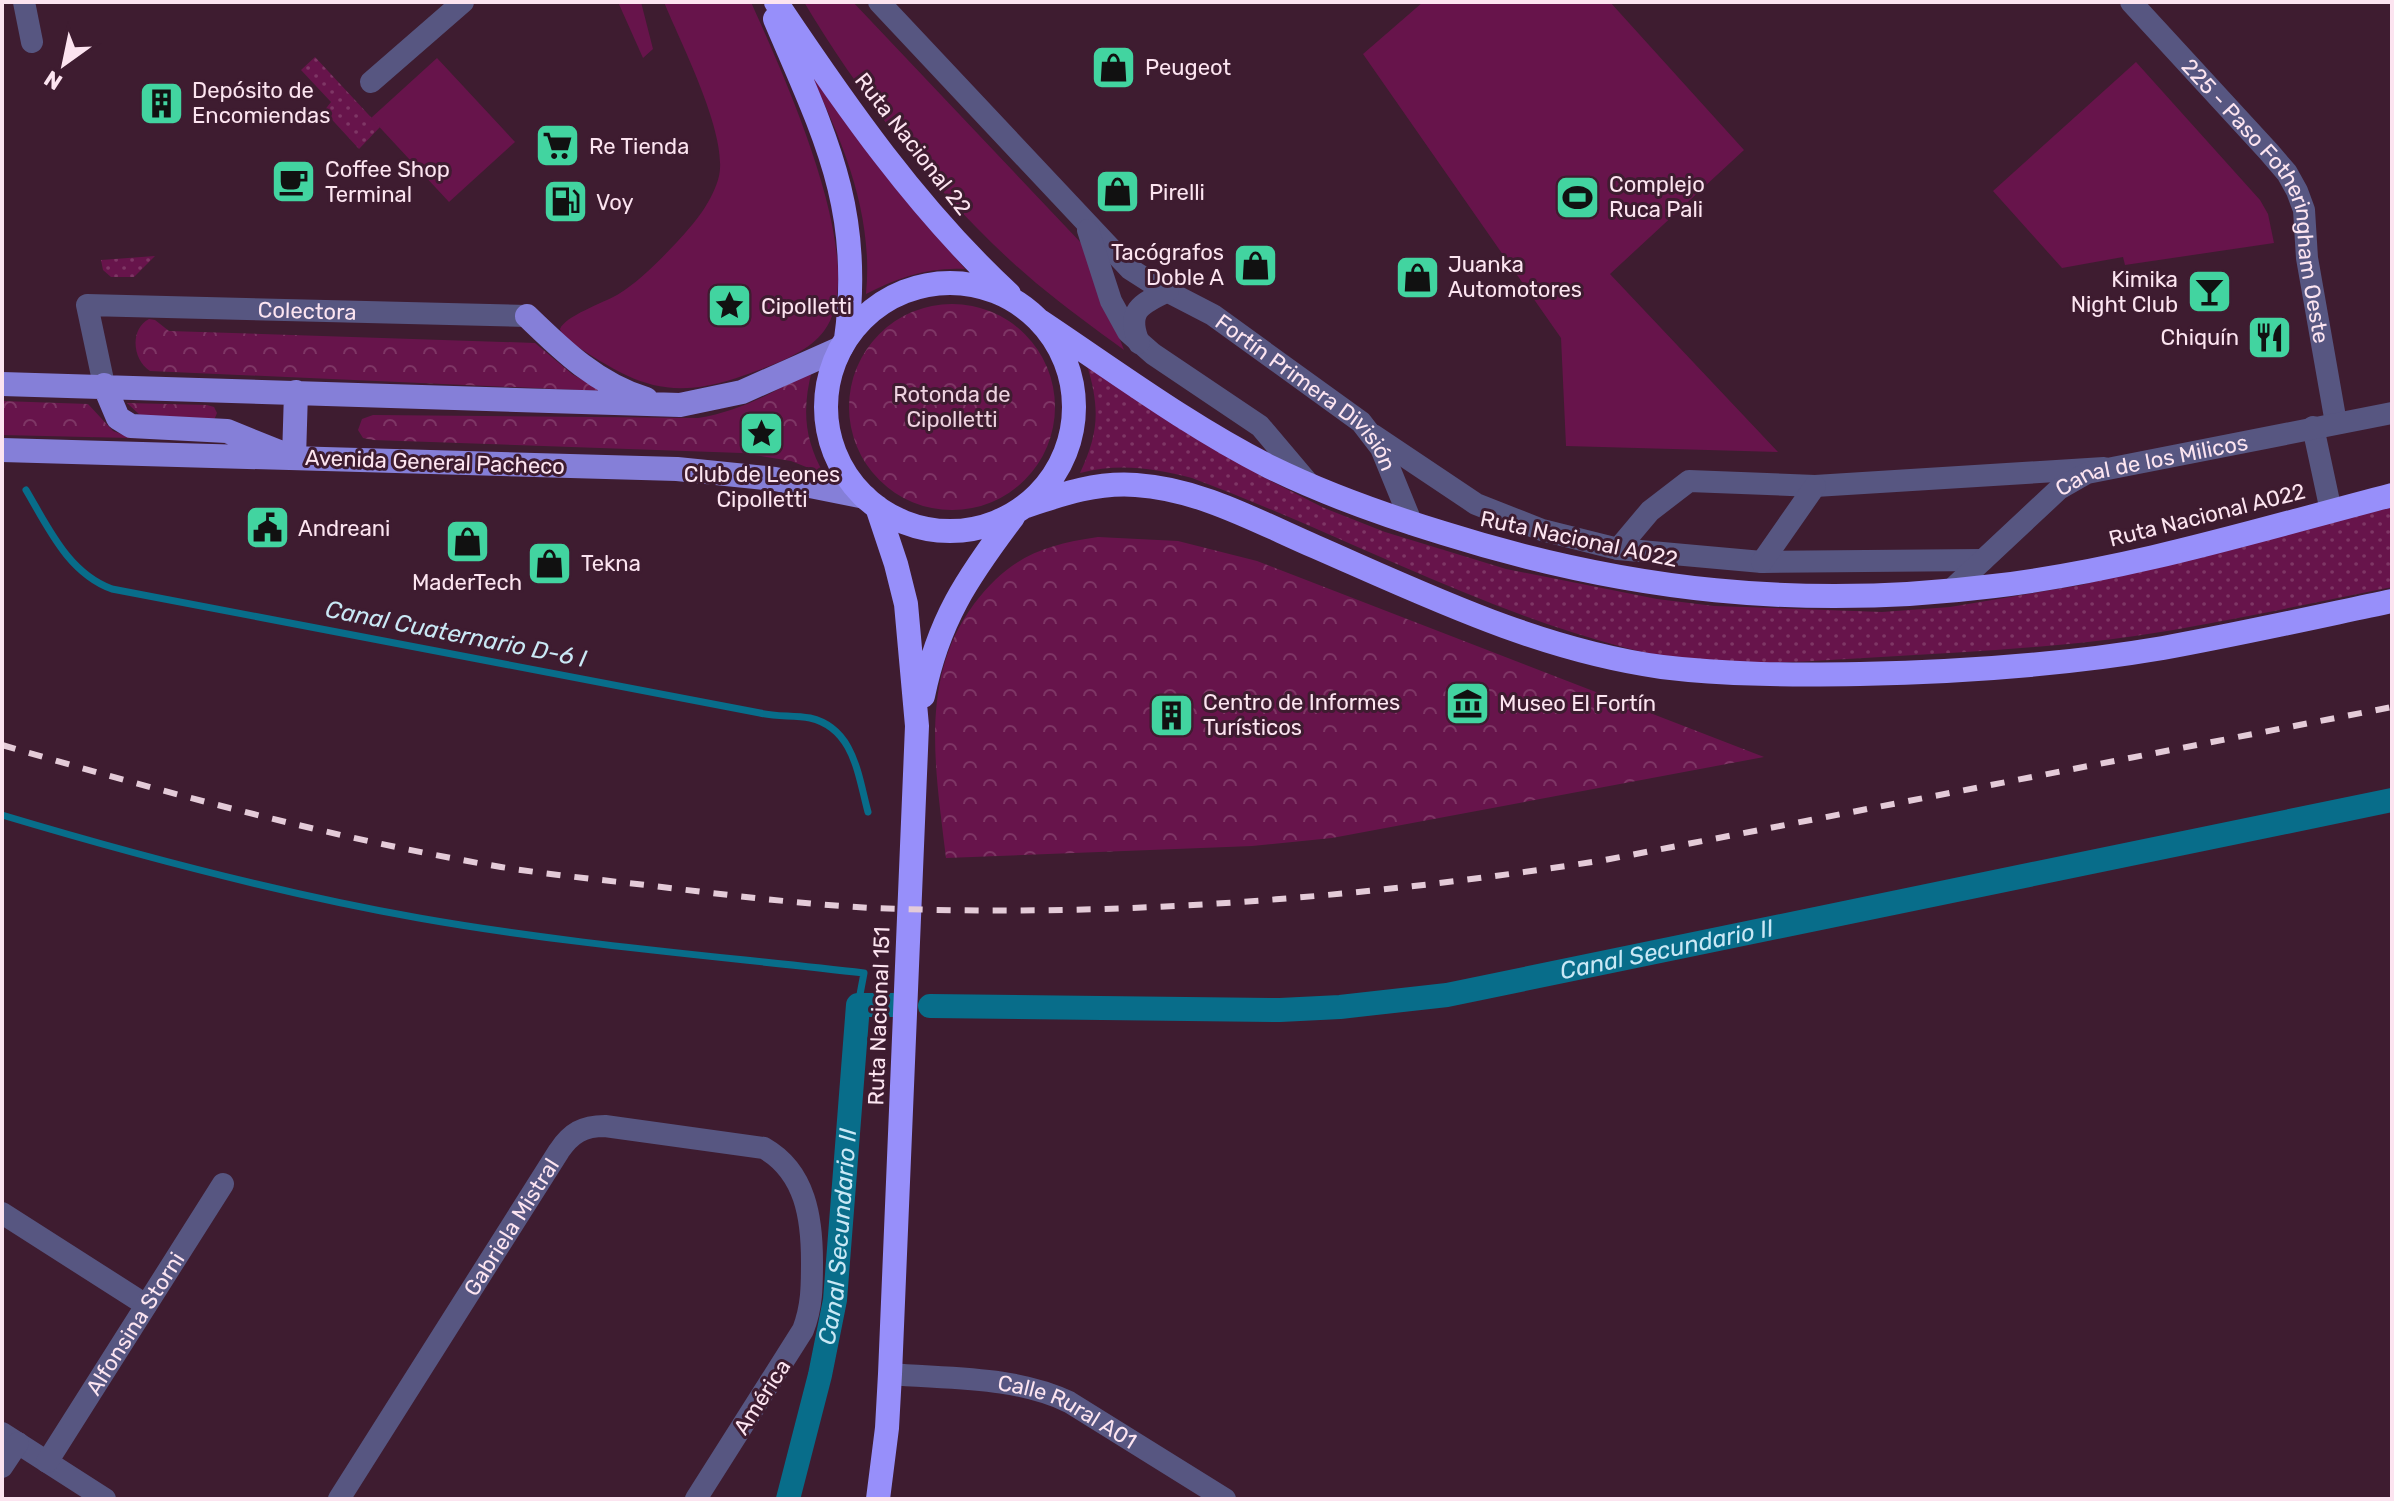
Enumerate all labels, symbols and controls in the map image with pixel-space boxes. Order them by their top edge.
north arrow [24,24,104,104]
shop icon: Peugeot [1090,43,1138,91]
street label: 225 - Paso Fotheringham Oeste [2176,53,2335,345]
place label: Peugeot [1145,54,1232,81]
text: N [39,65,67,96]
street label: Ruta Nacional 22 [849,67,977,221]
place label: Depósito de Encomiendas [192,77,330,129]
building icon: Depósito de Encomiendas [137,79,185,127]
supermarket icon: Re Tienda [534,122,582,170]
place label: Re Tienda [589,133,689,160]
place label: Coffee Shop Terminal [325,156,450,208]
cafe icon: Coffee Shop Terminal [270,158,318,206]
shop icon: Pirelli [1094,168,1142,216]
place label: Complejo Ruca Pali [1609,171,1705,223]
sports icon: Complejo Ruca Pali [1554,173,1602,221]
fuel station icon: Voy [541,178,589,226]
place label: Pirelli [1149,179,1205,206]
place label: Voy [596,189,634,216]
place label: Tacógrafos Doble A [1111,239,1224,291]
shop icon: Tacógrafos Doble A [1231,241,1279,289]
place label: Juanka Automotores [1448,251,1582,303]
shop icon: Juanka Automotores [1393,253,1441,301]
place label: Kimika Night Club [2071,266,2178,318]
bar icon: Kimika Night Club [2185,268,2233,316]
place icon: Cipolletti [706,282,754,330]
place label: Cipolletti [761,293,852,320]
street label: Colectora [257,296,357,325]
street label: Fortín Primera División [1210,308,1402,475]
restaurant icon: Chiquín [2246,313,2294,361]
place label: Chiquín [2161,324,2239,351]
park label: Rotonda de Cipolletti [893,381,1011,433]
place icon: Club de Leones Cipolletti [738,409,786,457]
street label: Canal de los Milicos [2050,428,2250,502]
street label: Avenida General Pacheco [305,444,565,480]
place label: Club de Leones Cipolletti [684,461,840,513]
street label: Ruta Nacional A022 [2106,478,2308,552]
public building icon: Andreani [243,504,291,552]
street label: Ruta Nacional A022 [1478,505,1680,573]
place label: Andreani [298,515,390,542]
shop icon: MaderTech [443,517,491,565]
shop icon: Tekna [526,539,574,587]
place label: Tekna [581,550,641,577]
place label: MaderTech [412,569,522,596]
water label: Canal Cuaternario D-6 I [323,595,589,673]
museum icon: Museo El Fortín [1444,679,1492,727]
place label: Centro de Informes Turísticos [1203,689,1400,741]
place label: Museo El Fortín [1499,690,1656,717]
building icon: Centro de Informes Turísticos [1148,691,1196,739]
water label: Canal Secundario II [1557,914,1776,985]
street label: Ruta Nacional 151 [862,926,896,1106]
water label: Canal Secundario II [812,1127,862,1347]
street label: Gabriela Mistral [458,1153,565,1301]
street label: Alfonsina Storni [80,1247,190,1400]
street label: América [728,1354,796,1440]
street label: Calle Rural A01 [996,1369,1142,1454]

